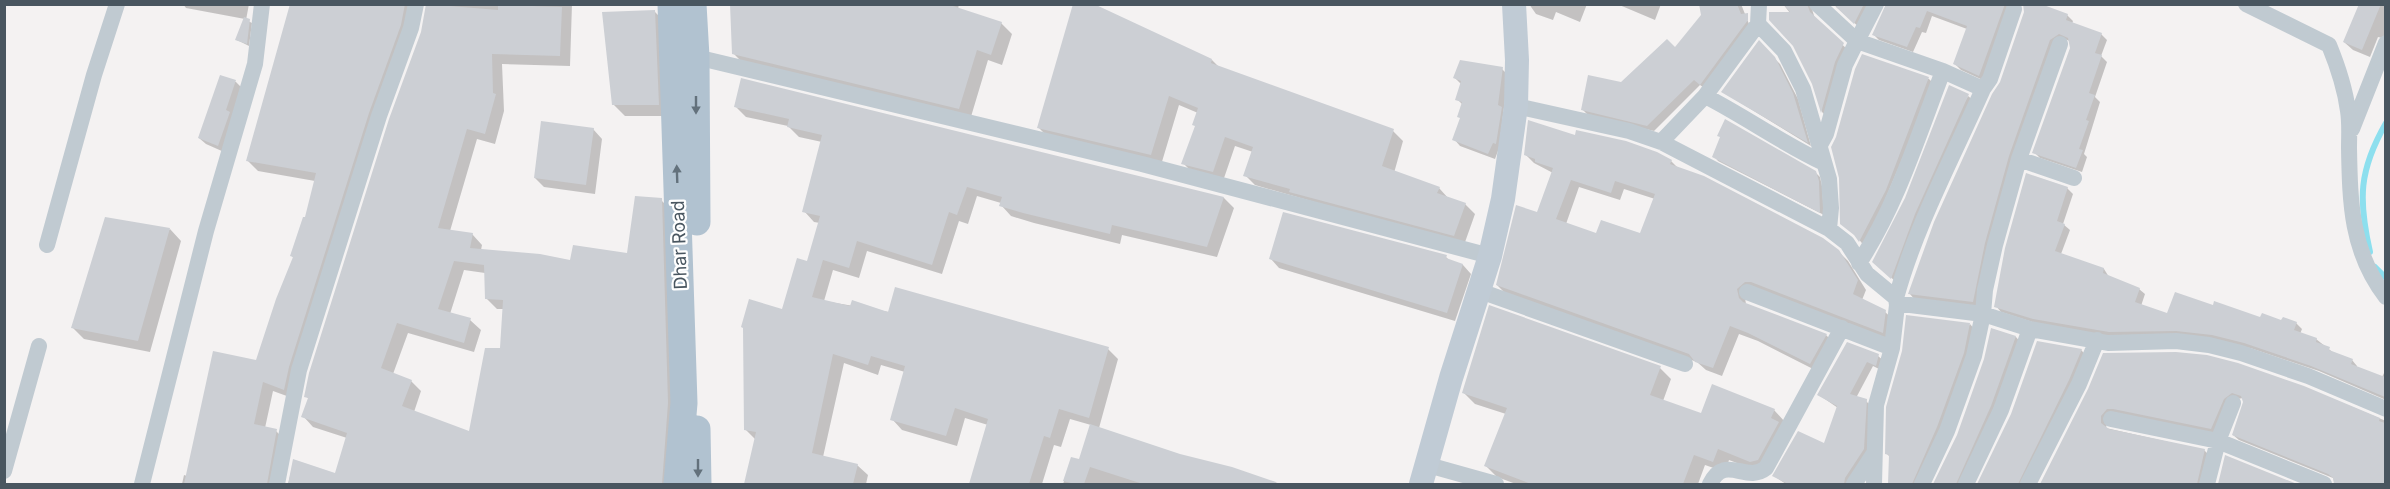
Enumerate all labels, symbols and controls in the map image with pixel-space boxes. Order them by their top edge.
one-way arrow [691,95,701,114]
one-way arrow [672,165,682,184]
street label: Dhar Road [667,200,691,290]
one-way arrow [693,458,703,477]

